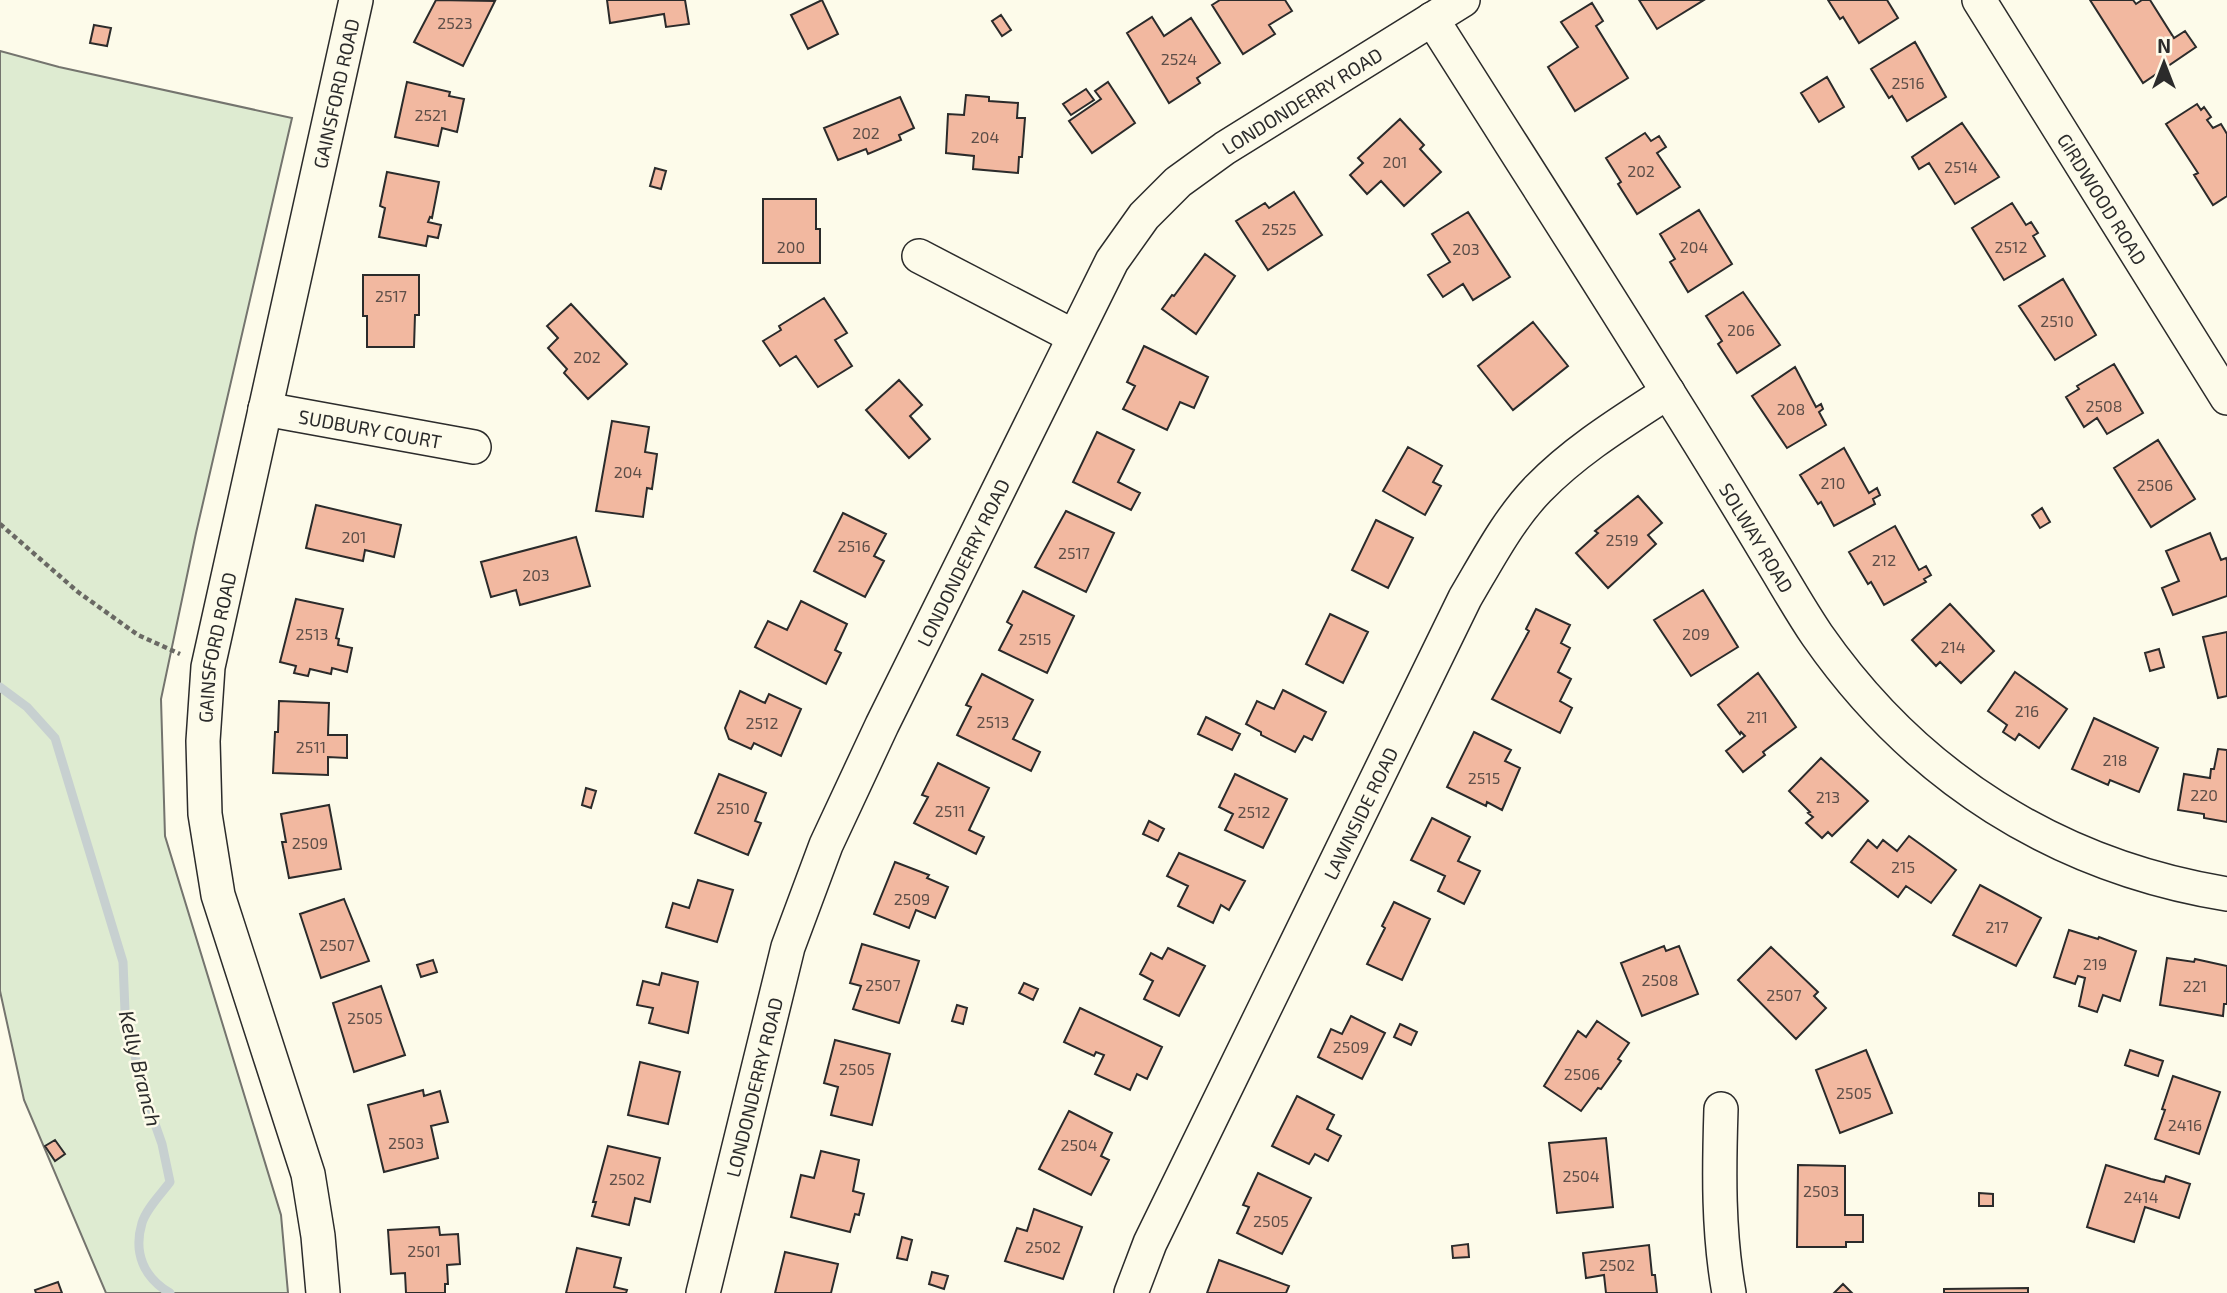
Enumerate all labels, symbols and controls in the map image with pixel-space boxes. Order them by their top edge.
house number: 2523 [437,13,473,32]
street label: GAINSFORD ROAD [307,16,363,171]
north arrow [2129,28,2199,98]
text: N [2157,34,2171,57]
street label: LONDONDERRY ROAD [1217,42,1386,159]
house number: 2524 [1161,49,1197,68]
house number: 2516 [1891,73,1925,92]
house number: 2521 [415,105,447,124]
house number: 202 [852,123,880,142]
house number: 204 [971,127,999,146]
street label: GIRDWOOD ROAD [2053,129,2152,269]
house number: 201 [1382,152,1408,171]
house number: 2514 [1944,157,1978,176]
house number: 202 [1627,161,1655,180]
house number: 2525 [1261,219,1297,238]
house number: 200 [777,237,805,256]
house number: 204 [1680,237,1708,256]
house number: 2512 [1995,237,2027,256]
house number: 203 [1452,239,1480,258]
house number: 2517 [375,286,407,305]
house number: 2510 [2040,311,2074,330]
house number: 206 [1727,320,1755,339]
house number: 202 [573,347,601,366]
house number: 2508 [2086,396,2122,415]
house number: 208 [1777,399,1805,418]
street label: SUDBURY COURT [297,404,444,452]
house number: 204 [614,462,642,481]
house number: 210 [1820,473,1846,492]
street label: LONDONDERRY ROAD [911,475,1014,650]
house number: 2506 [2137,475,2173,494]
street label: SOLWAY ROAD [1715,478,1799,596]
house number: 201 [341,527,367,546]
house number: 2519 [1605,530,1639,549]
house number: 2516 [837,536,871,555]
house number: 2517 [1058,543,1090,562]
house number: 212 [1872,550,1896,569]
house number: 203 [522,565,550,584]
street label: GAINSFORD ROAD [193,570,240,724]
house number: 2513 [296,624,328,643]
house number: 209 [1682,624,1710,643]
house number: 2515 [1019,629,1051,648]
house number: 214 [1940,637,1966,656]
house number: 216 [2015,701,2039,720]
house number: 211 [1746,707,1768,726]
house number: 2513 [977,712,1009,731]
house number: 2512 [746,713,778,732]
house number: 2511 [296,737,326,756]
street label: LAWNSIDE ROAD [1318,743,1402,883]
house number: 218 [2102,750,2128,769]
house number: 2515 [1468,768,1500,787]
house number: 220 [2190,785,2218,804]
house number: 213 [1816,787,1840,806]
house number: 2510 [716,798,750,817]
house number: 2511 [935,801,965,820]
house number: 2512 [1238,802,1270,821]
house number: 2509 [292,833,328,852]
house number: 215 [1891,857,1915,876]
house number: 2509 [894,889,930,908]
house number: 217 [1985,917,2009,936]
house number: 2507 [319,935,355,954]
house number: 219 [2083,954,2107,973]
house number: 2508 [1642,970,1678,989]
house number: 2507 [865,975,901,994]
house number: 221 [2183,976,2207,995]
house number: 2507 [1766,985,1802,1004]
street label: LONDONDERRY ROAD [720,995,787,1179]
water label: Kelly Branch [114,1007,167,1129]
house number: 2505 [347,1008,383,1027]
house number: 2509 [1333,1037,1369,1056]
house number: 2505 [839,1059,875,1078]
house number: 2506 [1564,1064,1600,1083]
house number: 2505 [1836,1083,1872,1102]
house number: 2416 [2168,1115,2202,1134]
house number: 2503 [388,1133,424,1152]
house number: 2504 [1060,1135,1098,1154]
house number: 2504 [1562,1166,1600,1185]
house number: 2502 [609,1169,645,1188]
house number: 2503 [1803,1181,1839,1200]
house number: 2414 [2123,1187,2159,1206]
house number: 2505 [1253,1211,1289,1230]
house number: 2502 [1025,1237,1061,1256]
house number: 2501 [407,1241,441,1260]
house number: 2502 [1599,1255,1635,1274]

